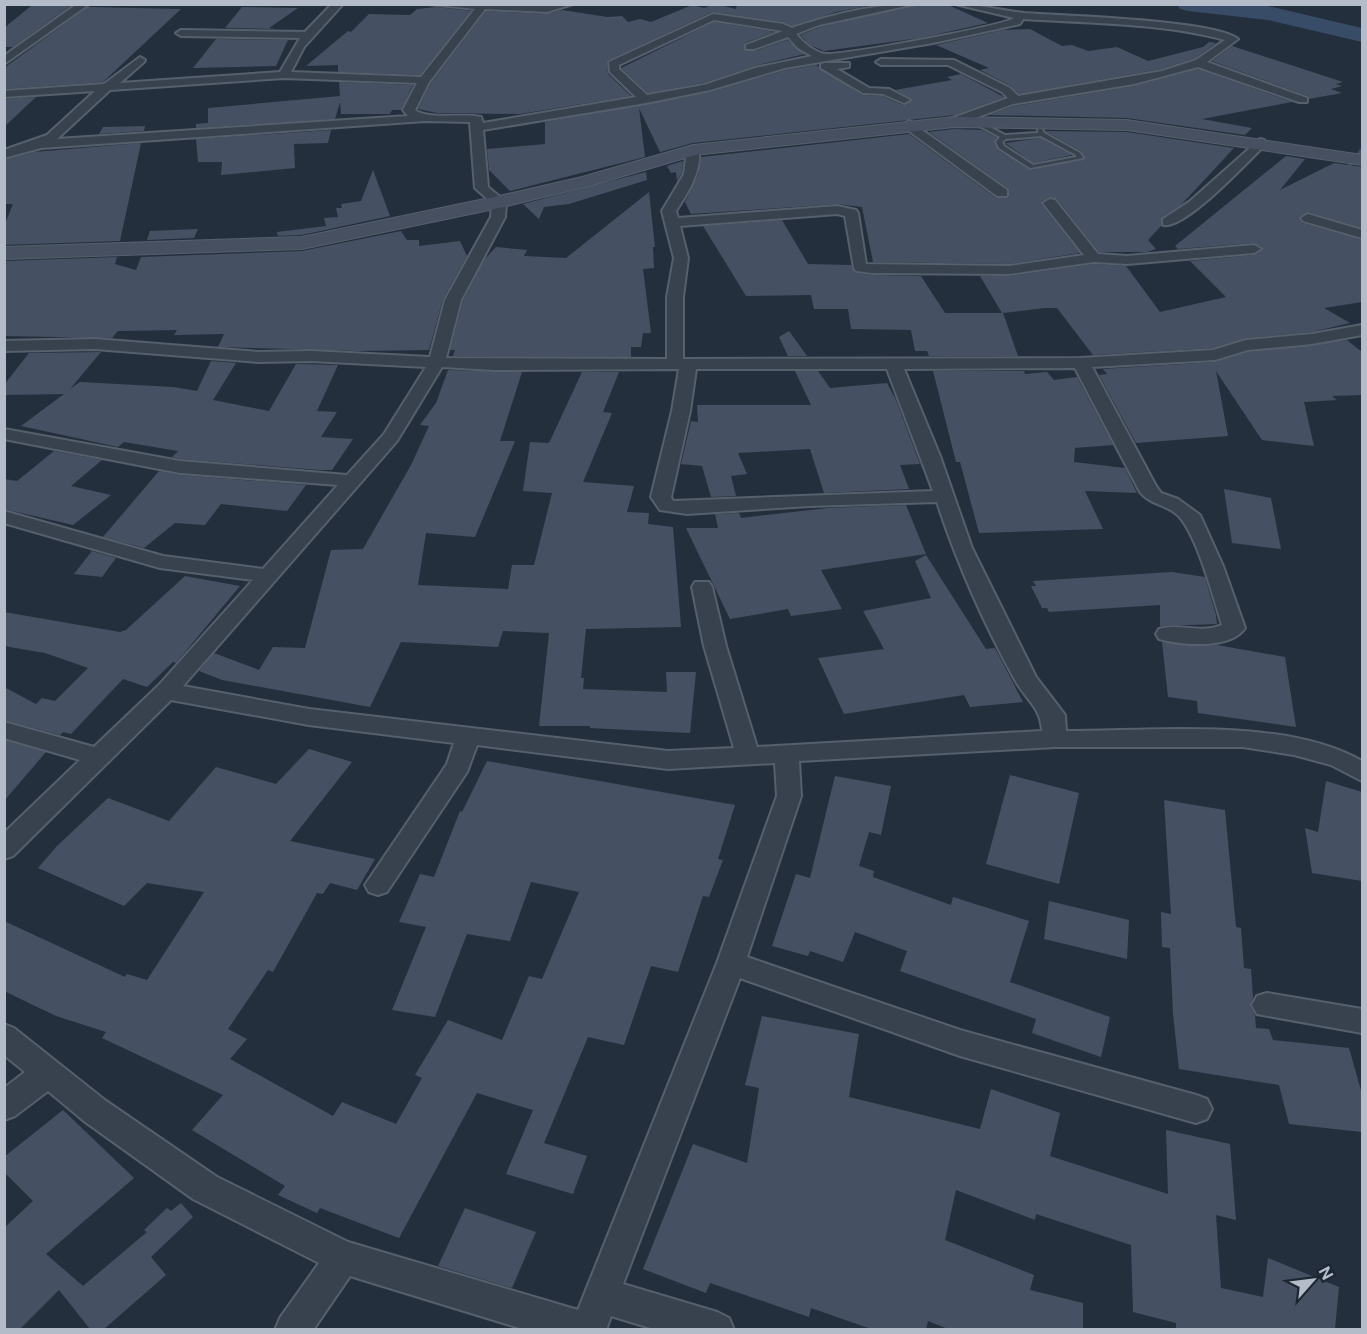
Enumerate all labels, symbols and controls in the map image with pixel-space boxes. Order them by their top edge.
north arrow [1283,1250,1343,1310]
text: N [1314,1263,1337,1283]

